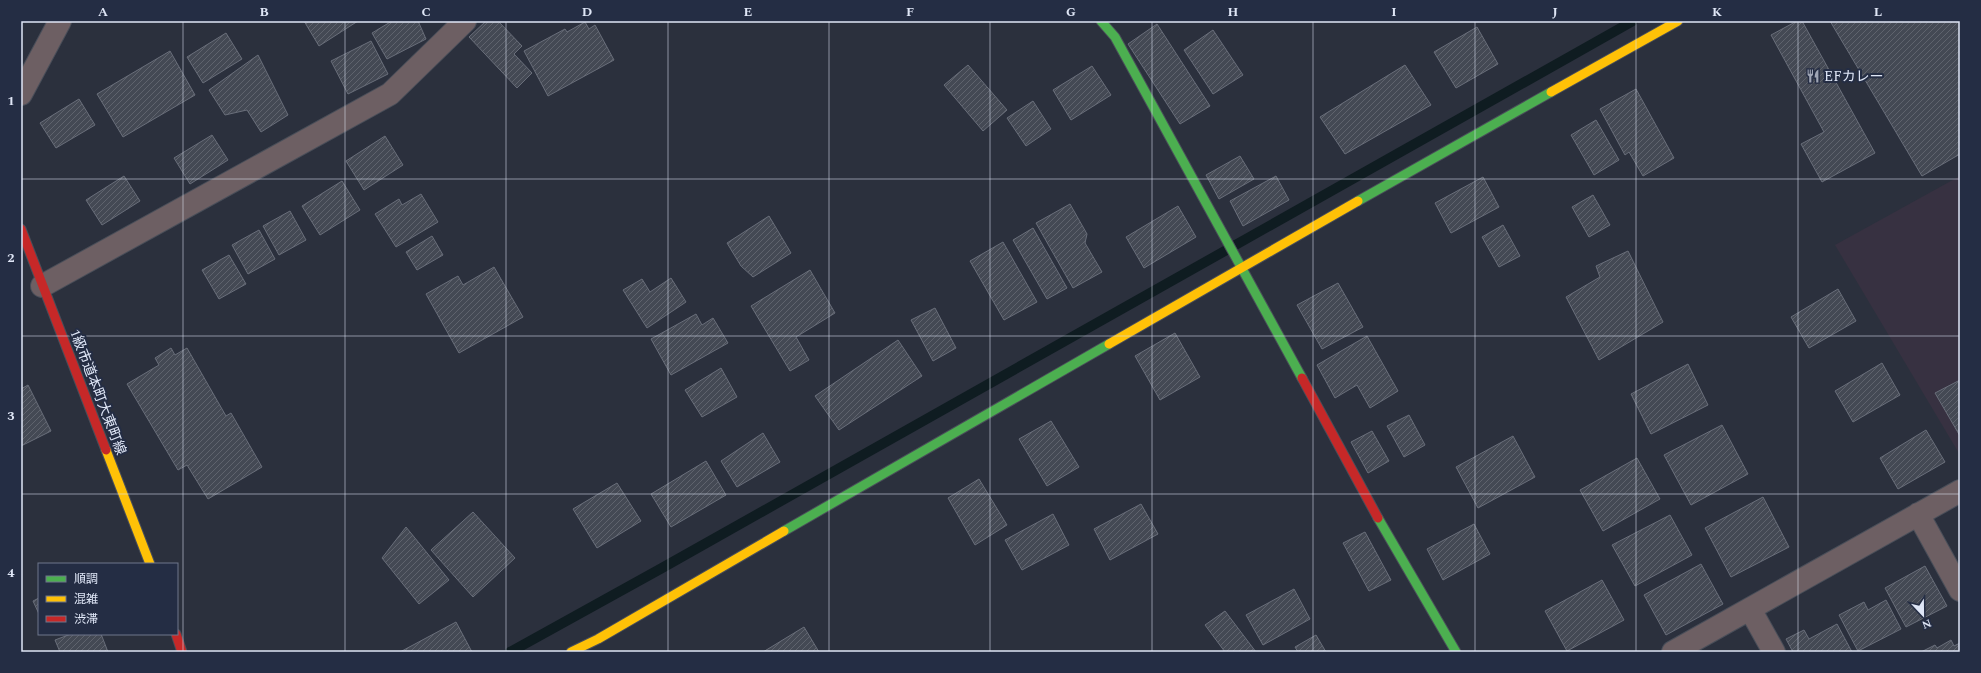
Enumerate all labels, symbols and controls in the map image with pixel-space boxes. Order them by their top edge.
text: A [98,2,108,22]
text: B [259,2,269,22]
text: C [421,2,431,22]
text: D [582,2,592,22]
text: E [744,2,753,22]
text: F [906,2,914,22]
text: G [1066,2,1076,22]
text: H [1228,2,1239,22]
text: I [1391,2,1397,22]
text: J [1552,2,1558,22]
text: K [1712,2,1722,22]
text: L [1874,2,1882,22]
place label: EFカレー [1824,66,1884,87]
restaurant icon: EFカレー [1805,68,1821,84]
text: 1 [7,91,15,111]
text: 2 [7,248,15,268]
street label: 1級市道本町大東町線 [64,326,132,458]
text: 3 [7,406,15,426]
text: 4 [7,563,15,583]
legend [38,563,178,635]
text: 順調 [74,570,98,589]
text: 混雑 [74,590,98,609]
north arrow [1903,595,1943,635]
text: 渋滞 [74,610,98,629]
text: N [1919,614,1934,633]

